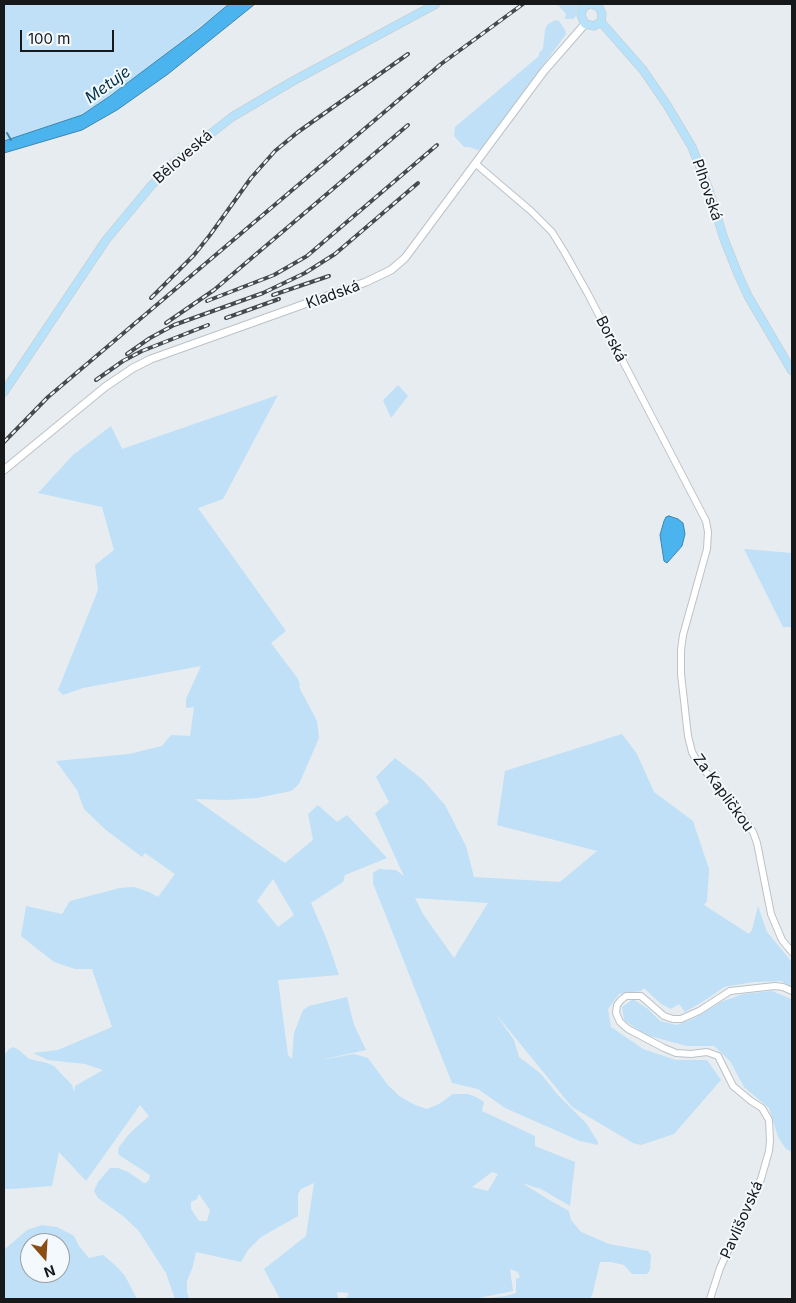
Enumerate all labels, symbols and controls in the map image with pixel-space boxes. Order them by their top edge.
scale bar [22,20,116,52]
text: 100 m [28,29,70,48]
water label: Metuje [82,62,134,108]
street label: Běloveská [150,126,216,188]
street label: Plhovská [688,157,726,223]
street label: Kladská [304,277,362,313]
street label: Borská [592,313,630,365]
street label: Za Kapličkou [689,751,757,835]
street label: Pavlišovská [717,1178,767,1262]
north arrow [20,1233,70,1283]
text: N [42,1262,58,1281]

